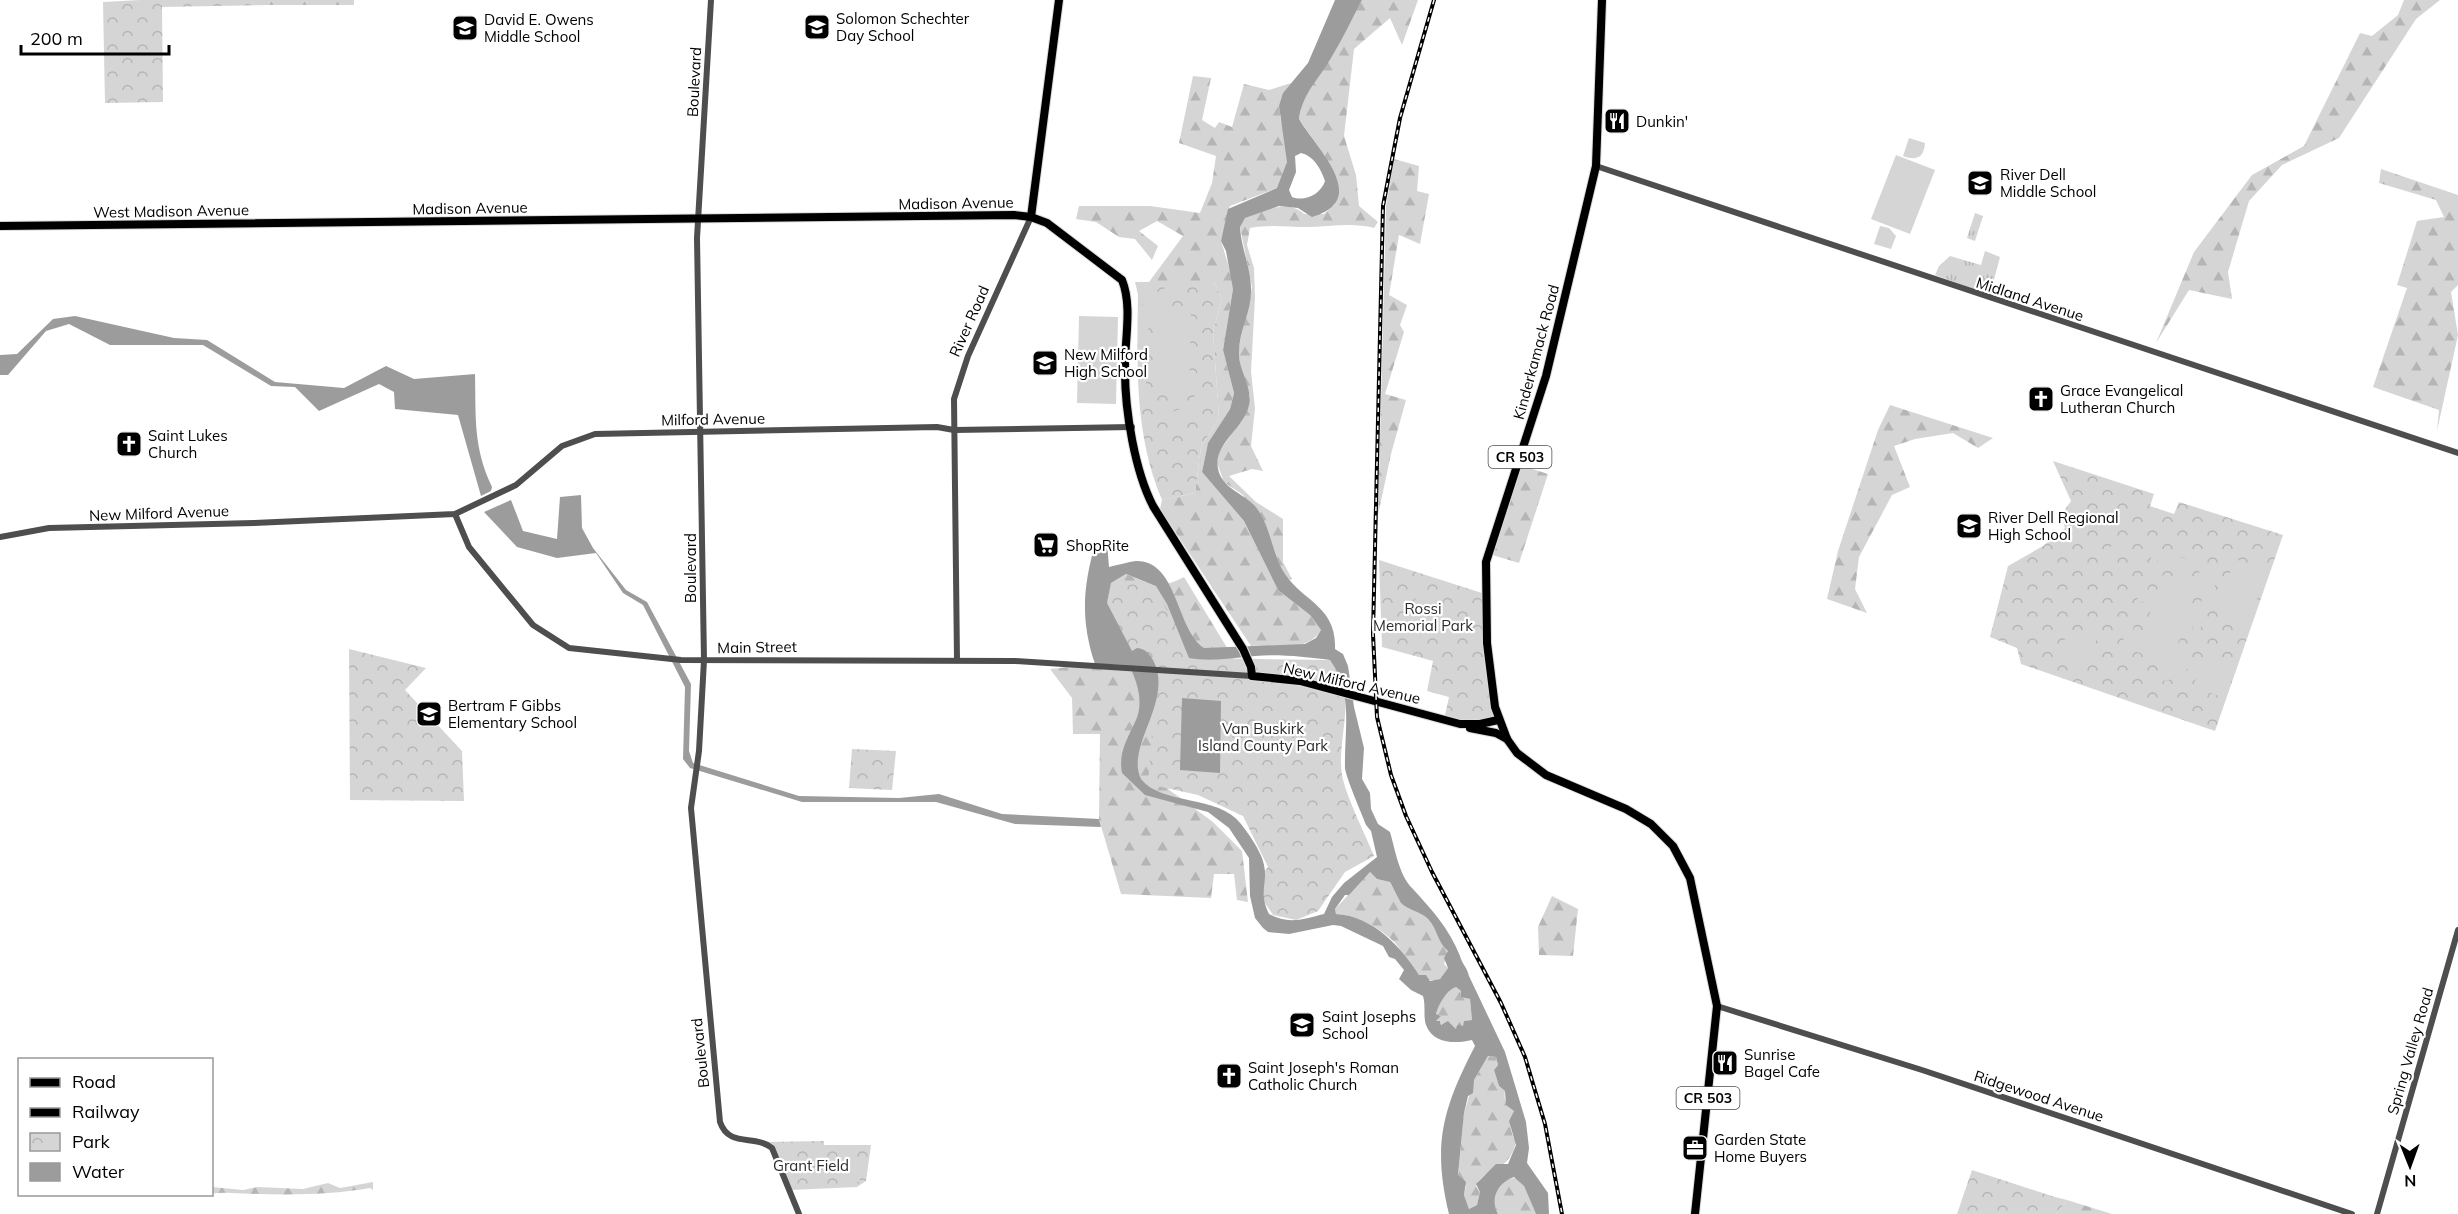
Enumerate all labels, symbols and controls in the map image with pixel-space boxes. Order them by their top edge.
place label: Solomon Schechter Day School [836,9,970,45]
place label: David E. Owens Middle School [484,10,594,46]
school or university icon: Solomon Schechter Day School [802,12,832,42]
school or university icon: David E. Owens Middle School [450,13,480,43]
scale bar [21,18,170,56]
text: 200 m [30,27,83,50]
street label: Boulevard [683,46,705,118]
restaurant icon: Dunkin' [1602,106,1632,136]
place label: Dunkin' [1636,112,1688,131]
place label: River Dell Middle School [2000,165,2096,201]
school or university icon: River Dell Middle School [1965,168,1995,198]
street label: Madison Avenue [898,192,1014,214]
street label: Madison Avenue [412,197,528,219]
street label: West Madison Avenue [93,200,249,222]
street label: Midland Avenue [1974,273,2086,325]
street label: River Road [945,282,993,360]
street label: Kinderkamack Road [1509,282,1563,422]
place label: New Milford High School [1064,345,1148,381]
school or university icon: New Milford High School [1030,348,1060,378]
place label: Grace Evangelical Lutheran Church [2060,381,2183,417]
church icon: Grace Evangelical Lutheran Church [2026,384,2056,414]
street label: Milford Avenue [661,409,765,429]
place label: Saint Lukes Church [148,426,228,462]
church icon: Saint Lukes Church [114,429,144,459]
road number: CR 503 [1488,446,1552,468]
street label: New Milford Avenue [89,501,229,525]
place label: River Dell Regional High School [1988,508,2119,544]
school or university icon: River Dell Regional High School [1954,511,1984,541]
supermarket icon: ShopRite [1031,530,1061,560]
street label: Boulevard [681,533,700,603]
place label: ShopRite [1066,536,1129,555]
park label: Rossi Memorial Park [1373,599,1473,635]
street label: Main Street [717,637,797,657]
street label: New Milford Avenue [1282,658,1422,708]
place label: Bertram F Gibbs Elementary School [448,696,577,732]
school or university icon: Bertram F Gibbs Elementary School [414,699,444,729]
park label: Van Buskirk Island County Park [1198,719,1328,755]
street label: Spring Valley Road [2383,985,2437,1117]
place label: Saint Josephs School [1322,1007,1416,1043]
school or university icon: Saint Josephs School [1287,1010,1317,1040]
street label: Boulevard [687,1017,713,1089]
place label: Sunrise Bagel Cafe [1744,1045,1820,1081]
restaurant icon: Sunrise Bagel Cafe [1710,1048,1740,1078]
legend [18,1058,213,1196]
place label: Saint Joseph's Roman Catholic Church [1248,1058,1399,1094]
church icon: Saint Joseph's Roman Catholic Church [1214,1061,1244,1091]
street label: Ridgewood Avenue [1972,1066,2106,1126]
text: Road [72,1070,116,1093]
road number: CR 503 [1676,1087,1740,1109]
text: Railway [72,1100,140,1123]
text: Park [72,1130,111,1153]
place label: Garden State Home Buyers [1714,1130,1807,1166]
office icon: Garden State Home Buyers [1680,1133,1710,1163]
north arrow [2380,1136,2440,1196]
park label: Grant Field [773,1156,849,1175]
text: Water [72,1160,125,1183]
text: N [2404,1171,2416,1191]

